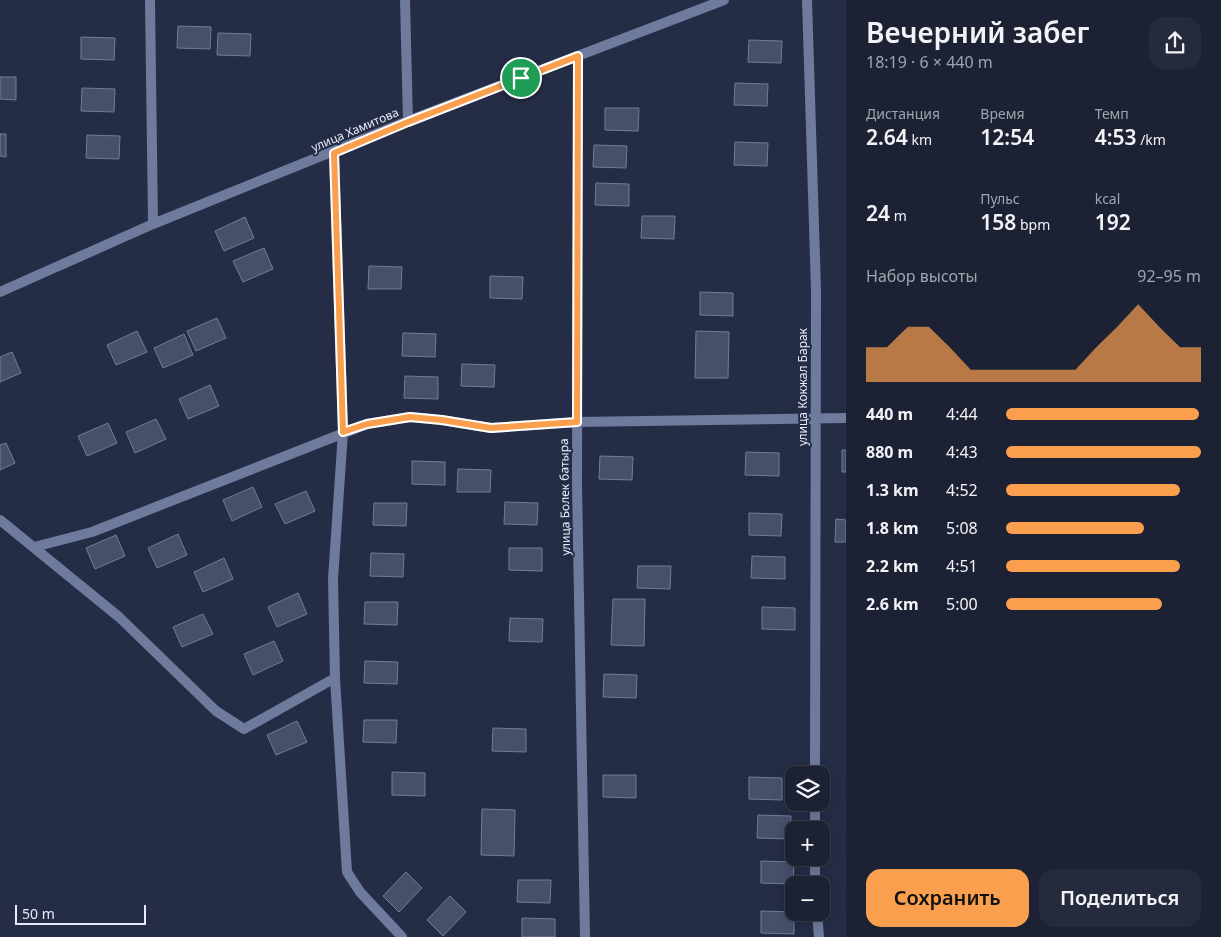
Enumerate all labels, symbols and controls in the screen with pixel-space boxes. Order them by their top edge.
text: Вечерний забег [866,13,1089,51]
button: share [1149,17,1201,69]
text: 18:19 · 6 × 440 m [866,51,993,73]
pin [500,57,542,99]
icon: arrive [507,64,535,92]
street label: улица Хамитова [308,103,401,156]
text: Дистанция [866,104,940,123]
text: Время [980,104,1024,123]
text: Темп [1095,104,1129,123]
text: 2.64 [866,123,908,151]
text: 12:54 [980,123,1034,151]
text: 4:53 [1095,123,1137,151]
text: km [908,130,932,149]
text: /km [1137,130,1166,149]
text: Пульс [980,189,1020,208]
text: kcal [1095,189,1120,208]
text: 24 [866,199,890,227]
text: m [890,206,907,225]
text: 158 [980,208,1016,236]
text: 192 [1095,208,1131,236]
text: bpm [1016,215,1050,234]
text: Набор высоты [866,265,978,287]
text: 92–95 m [1137,265,1201,287]
street label: улица Кокжал Барак [794,327,811,446]
text: 440 m [866,403,913,425]
text: 4:44 [946,403,978,425]
street label: улица Болек батыра [555,438,574,556]
text: 880 m [866,441,913,463]
text: 4:43 [946,441,978,463]
text: 1.3 km [866,479,918,501]
text: 4:52 [946,479,978,501]
text: 1.8 km [866,517,918,539]
text: 5:08 [946,517,978,539]
text: 2.2 km [866,555,918,577]
text: 4:51 [946,555,978,577]
text: 2.6 km [866,593,918,615]
text: 5:00 [946,593,978,615]
map controls [785,766,830,921]
button: layers [785,766,830,811]
button: + [785,821,830,866]
button: Сохранить [866,869,1029,927]
button: Поделиться [1039,869,1201,927]
button: − [785,876,830,921]
scale bar [15,902,146,925]
text: 50 m [22,904,55,923]

